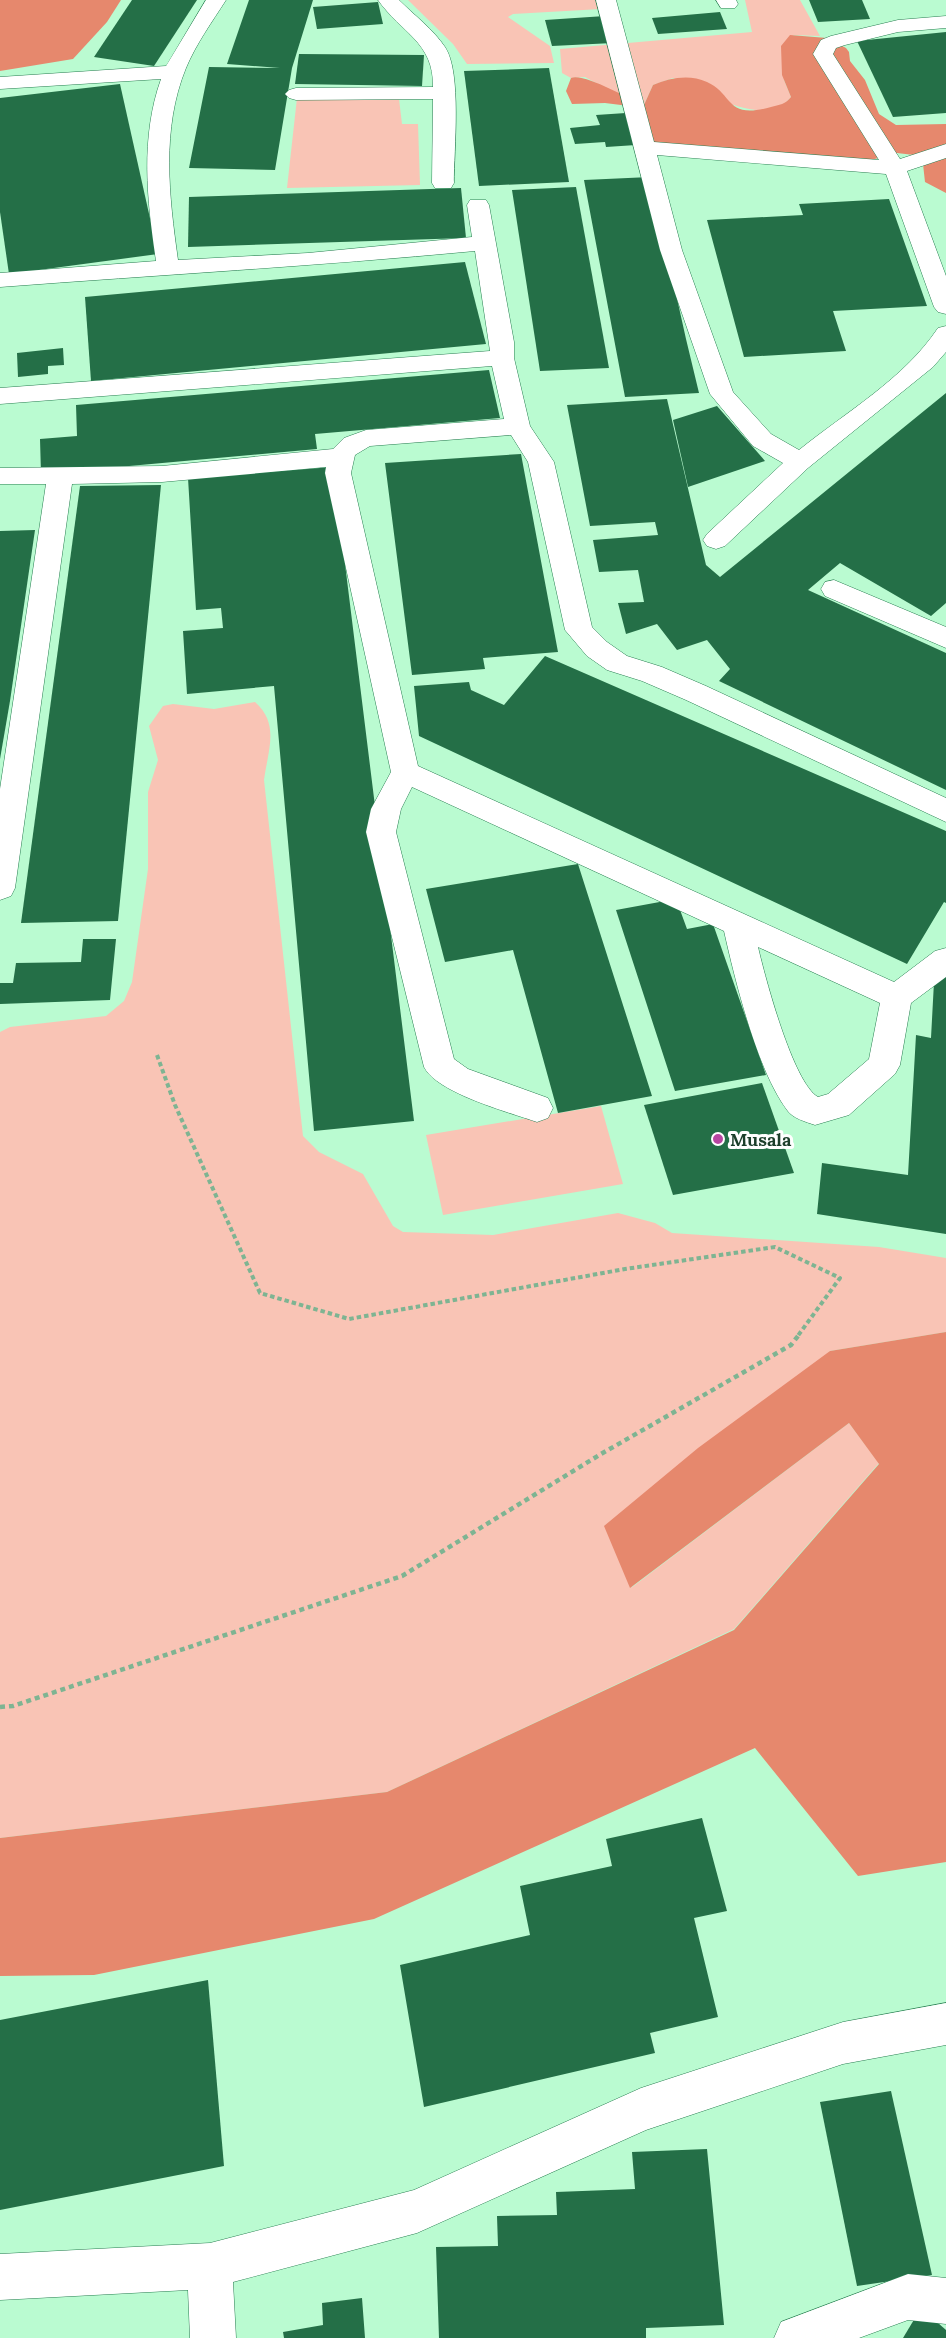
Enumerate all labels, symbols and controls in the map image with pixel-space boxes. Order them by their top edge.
place label: Musala [730,1128,792,1151]
marker: Musala [711,1132,725,1146]

